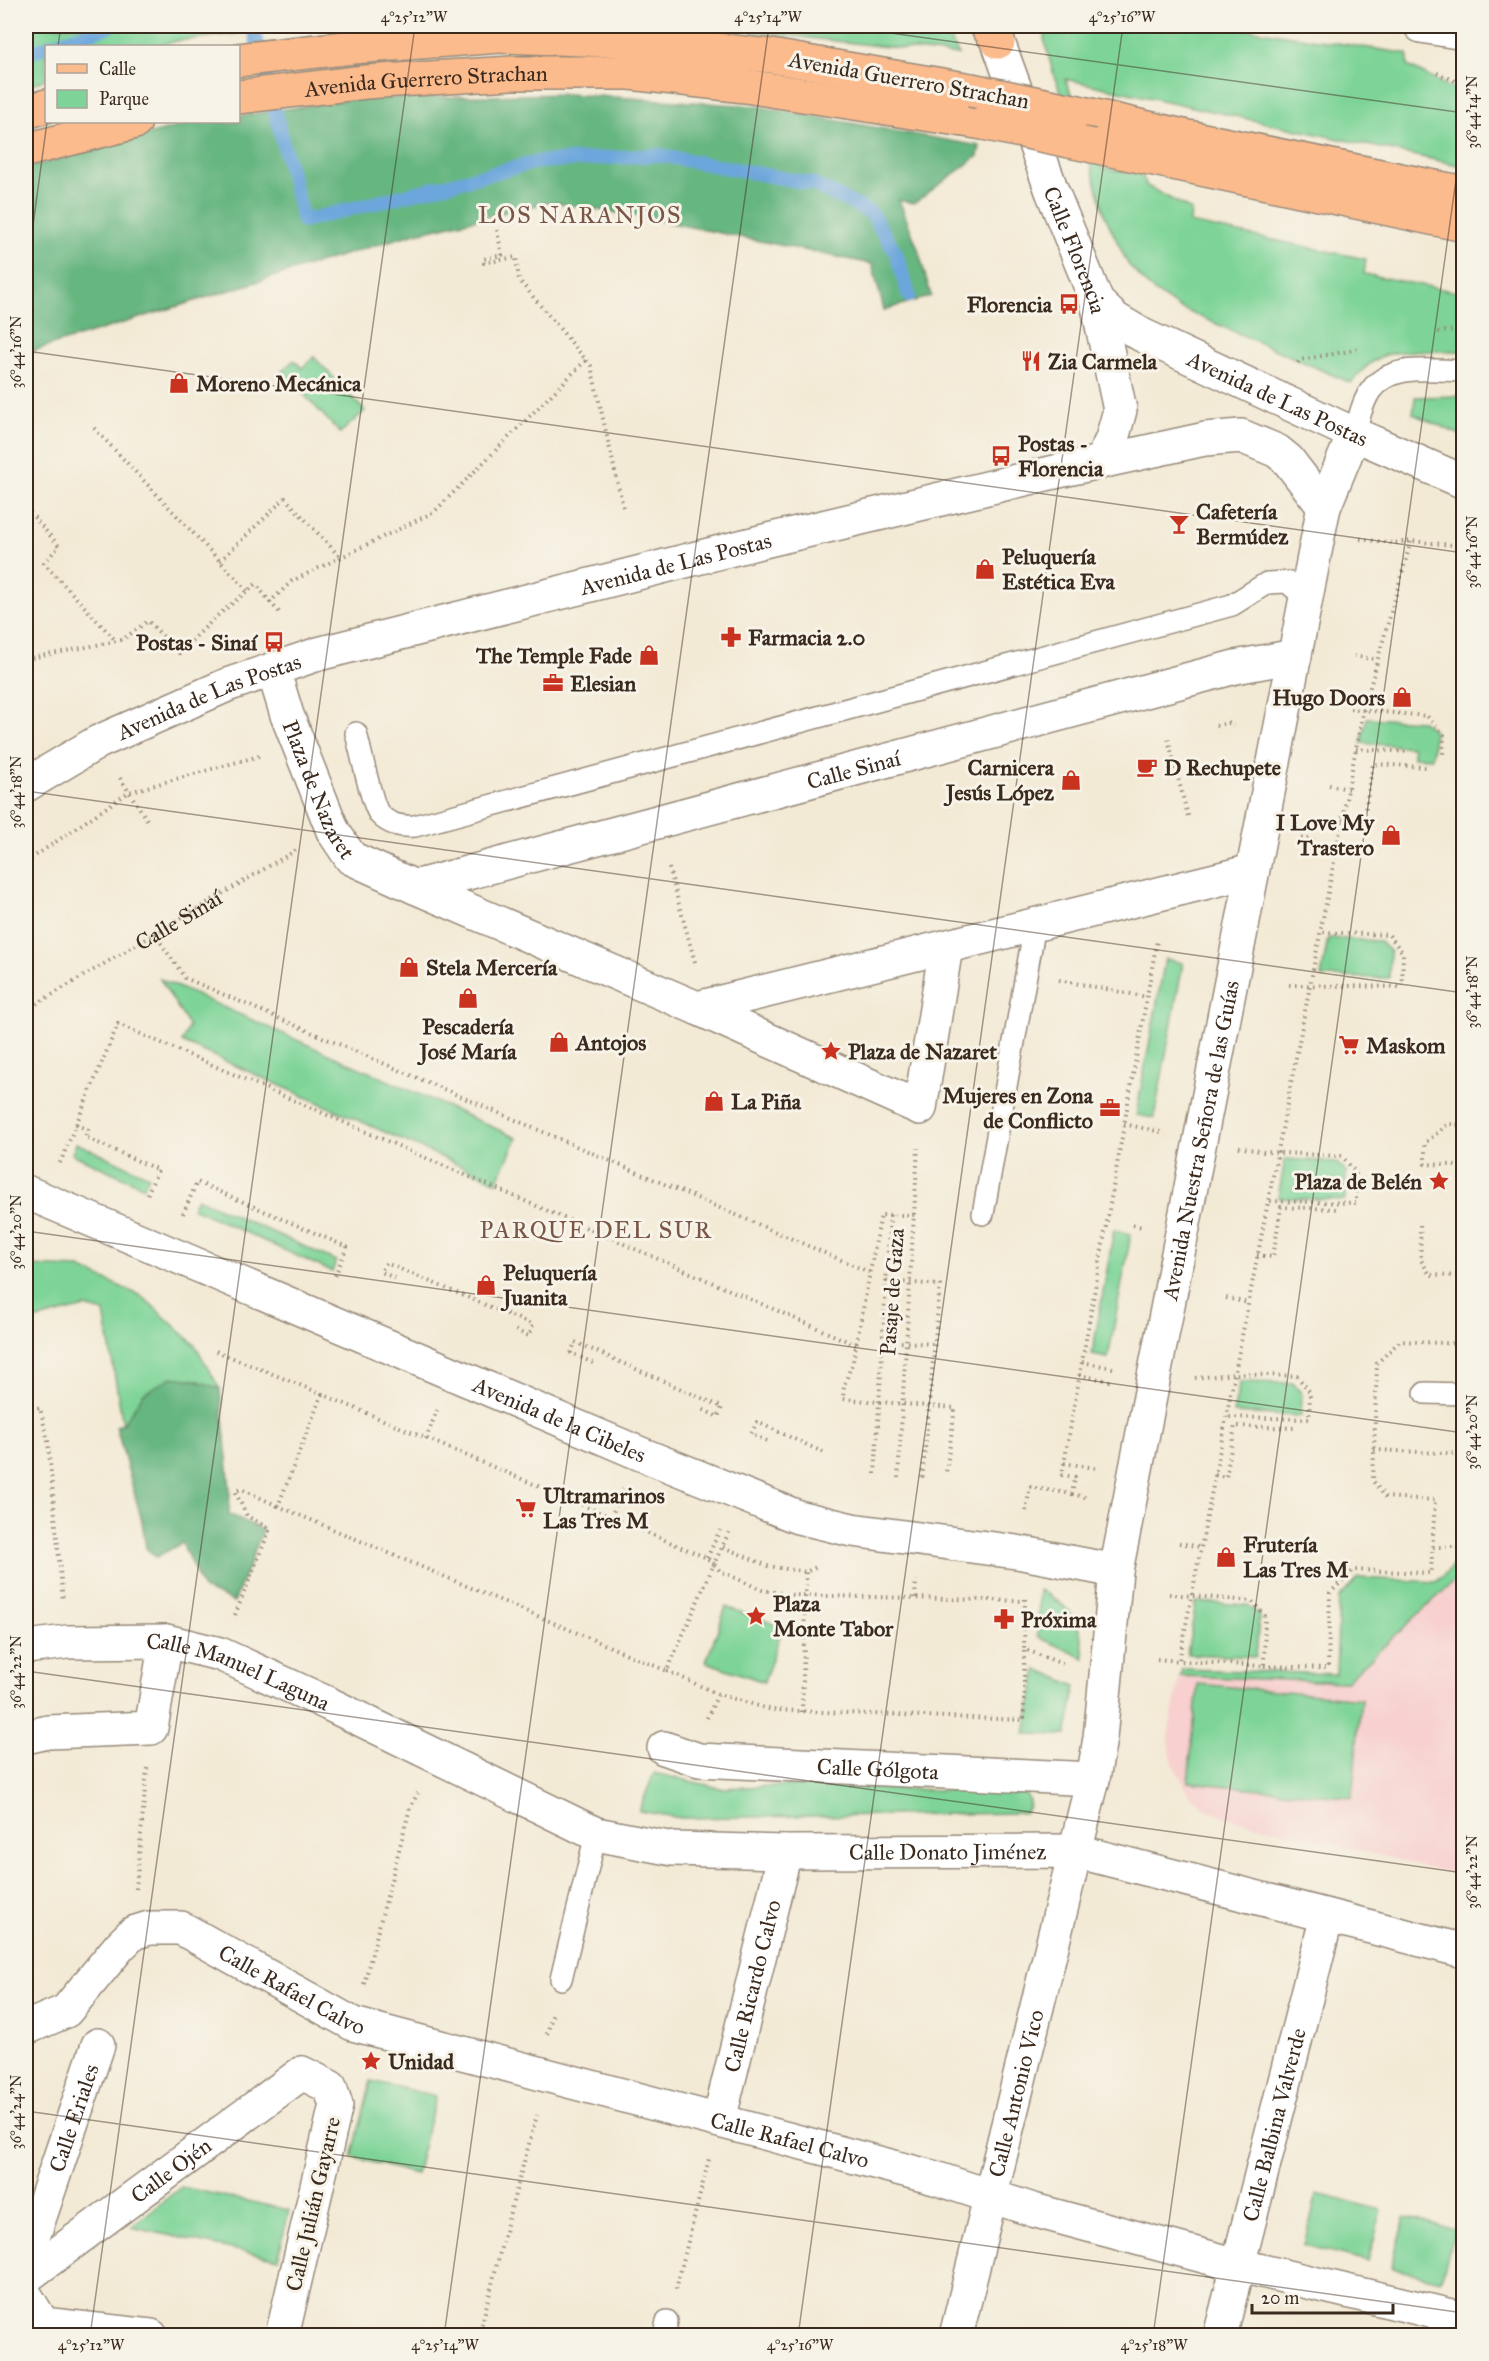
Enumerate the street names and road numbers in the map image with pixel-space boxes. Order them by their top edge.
street label: Avenida Guerrero Strachan [786,45,1031,114]
street label: Avenida Guerrero Strachan [302,59,548,103]
street label: Calle Florencia [1038,182,1113,317]
street label: Avenida de Las Postas [1182,344,1372,452]
street label: Avenida de Las Postas [576,526,774,601]
street label: Avenida de Las Postas [112,647,304,746]
street label: Plaza de Nazaret [277,716,361,864]
street label: Calle Sinaí [804,744,904,795]
street label: Calle Sinaí [130,883,227,956]
street label: Avenida Nuestra Señora de las Guías [1156,978,1245,1303]
street label: Pasaje de Gaza [874,1227,910,1357]
street label: Avenida de la Cibeles [468,1370,650,1468]
street label: Calle Manuel Laguna [146,1627,335,1716]
street label: Calle Gólgota [816,1752,940,1785]
street label: Calle Donato Jiménez [849,1838,1047,1865]
street label: Calle Ricardo Calvo [718,1897,786,2075]
street label: Calle Rafael Calvo [214,1938,368,2040]
street label: Calle Antonio Vico [982,2007,1049,2180]
street label: Calle Balbina Valverde [1236,2025,1311,2224]
street label: Calle Eriales [43,2060,104,2175]
street label: Calle Rafael Calvo [708,2106,872,2174]
street label: Calle Julián Gayarre [280,2114,346,2294]
street label: Calle Ojén [125,2131,216,2209]

